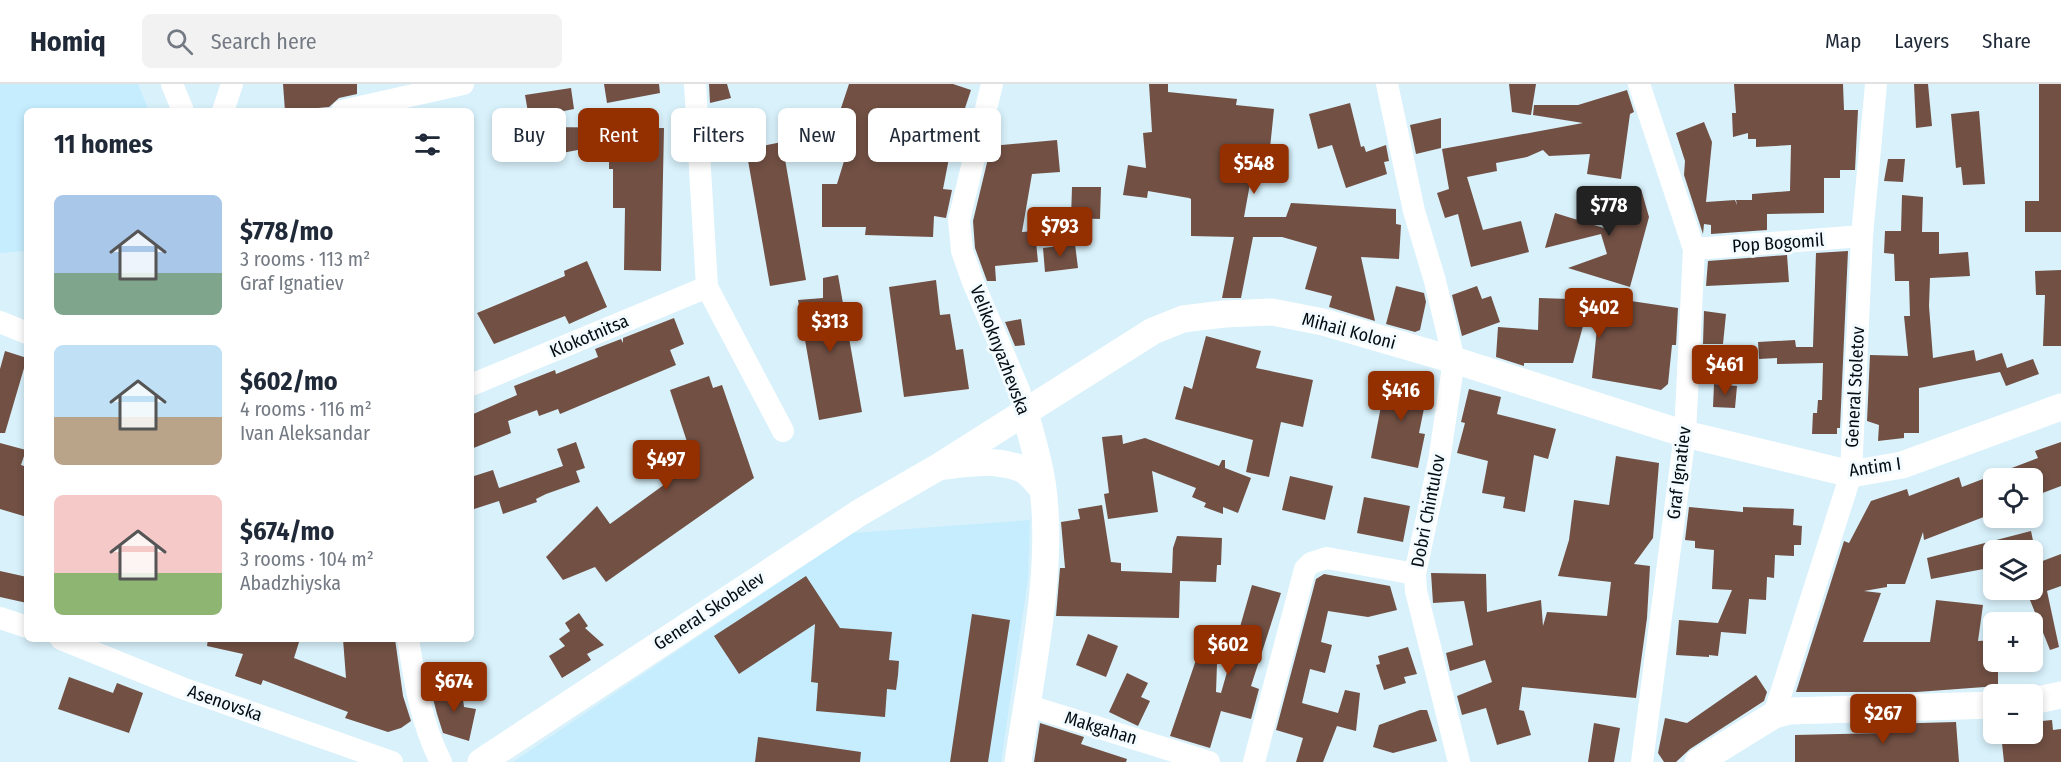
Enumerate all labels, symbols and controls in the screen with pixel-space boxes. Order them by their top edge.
search box [142,14,562,68]
text: Homiq [30,25,106,58]
icon: search [163,25,196,58]
text: Search here [211,28,317,55]
text: Map [1825,28,1861,54]
text: Layers [1894,28,1949,54]
text: Share [1982,28,2031,54]
chip: Buy [492,108,566,162]
chip: Rent [578,108,659,162]
chip: Filters [671,108,766,162]
chip: New [778,108,856,162]
chip: Apartment [868,108,1001,162]
icon: filters [411,128,444,161]
text: 11 homes [54,129,153,160]
pin: $548 [1218,144,1290,195]
text: $548 [1234,151,1274,175]
pin: $778 [1573,186,1645,237]
text: $778 [1590,193,1628,217]
pin: $793 [1024,207,1096,258]
text: $793 [1041,214,1079,238]
text: $778/mo [240,216,333,247]
icon: home [102,219,174,291]
street label: Pop Bogomil [1731,229,1825,257]
text: 3 rooms · 113 m² [240,247,370,271]
text: Graf Ignatiev [240,271,344,295]
street label: Velikoknyazhevska [965,282,1035,418]
pin: $402 [1563,288,1635,339]
text: $402 [1579,295,1619,319]
pin: $313 [794,302,866,353]
street label: Mihail Koloni [1300,308,1398,354]
street label: Klokotnitsa [546,309,632,362]
text: $313 [812,309,848,333]
street label: General Stoletov [1841,326,1869,448]
pin: $461 [1689,345,1761,396]
text: $461 [1706,352,1744,376]
text: $602/mo [240,366,338,397]
icon: home [102,369,174,441]
pin: $416 [1365,371,1437,422]
text: $416 [1382,378,1420,402]
text: 4 rooms · 116 m² [240,397,372,421]
text: Ivan Aleksandar [240,421,370,445]
street label: Graf Ignatiev [1662,425,1696,521]
pin: $497 [630,440,702,491]
text: $497 [647,447,685,471]
street label: Antim I [1848,452,1902,482]
street label: Dobri Chintulov [1406,453,1450,569]
map controls [1983,468,2043,744]
button: locate [1983,468,2043,528]
text: $674/mo [240,516,334,547]
icon: home [102,519,174,591]
button: layers [1983,540,2043,600]
text: 3 rooms · 104 m² [240,547,374,571]
street label: General Skobelev [650,567,768,655]
text: Abadzhiyska [240,571,341,595]
button: + [1983,612,2043,672]
pin: $602 [1192,625,1264,676]
text: $602 [1208,632,1248,656]
pin: $674 [418,662,490,713]
text: $674 [435,669,473,693]
street label: Asenovska [185,680,265,726]
button: − [1983,684,2043,744]
pin: $267 [1847,694,1919,745]
text: $267 [1864,701,1902,725]
street label: Makgahan [1062,707,1140,749]

